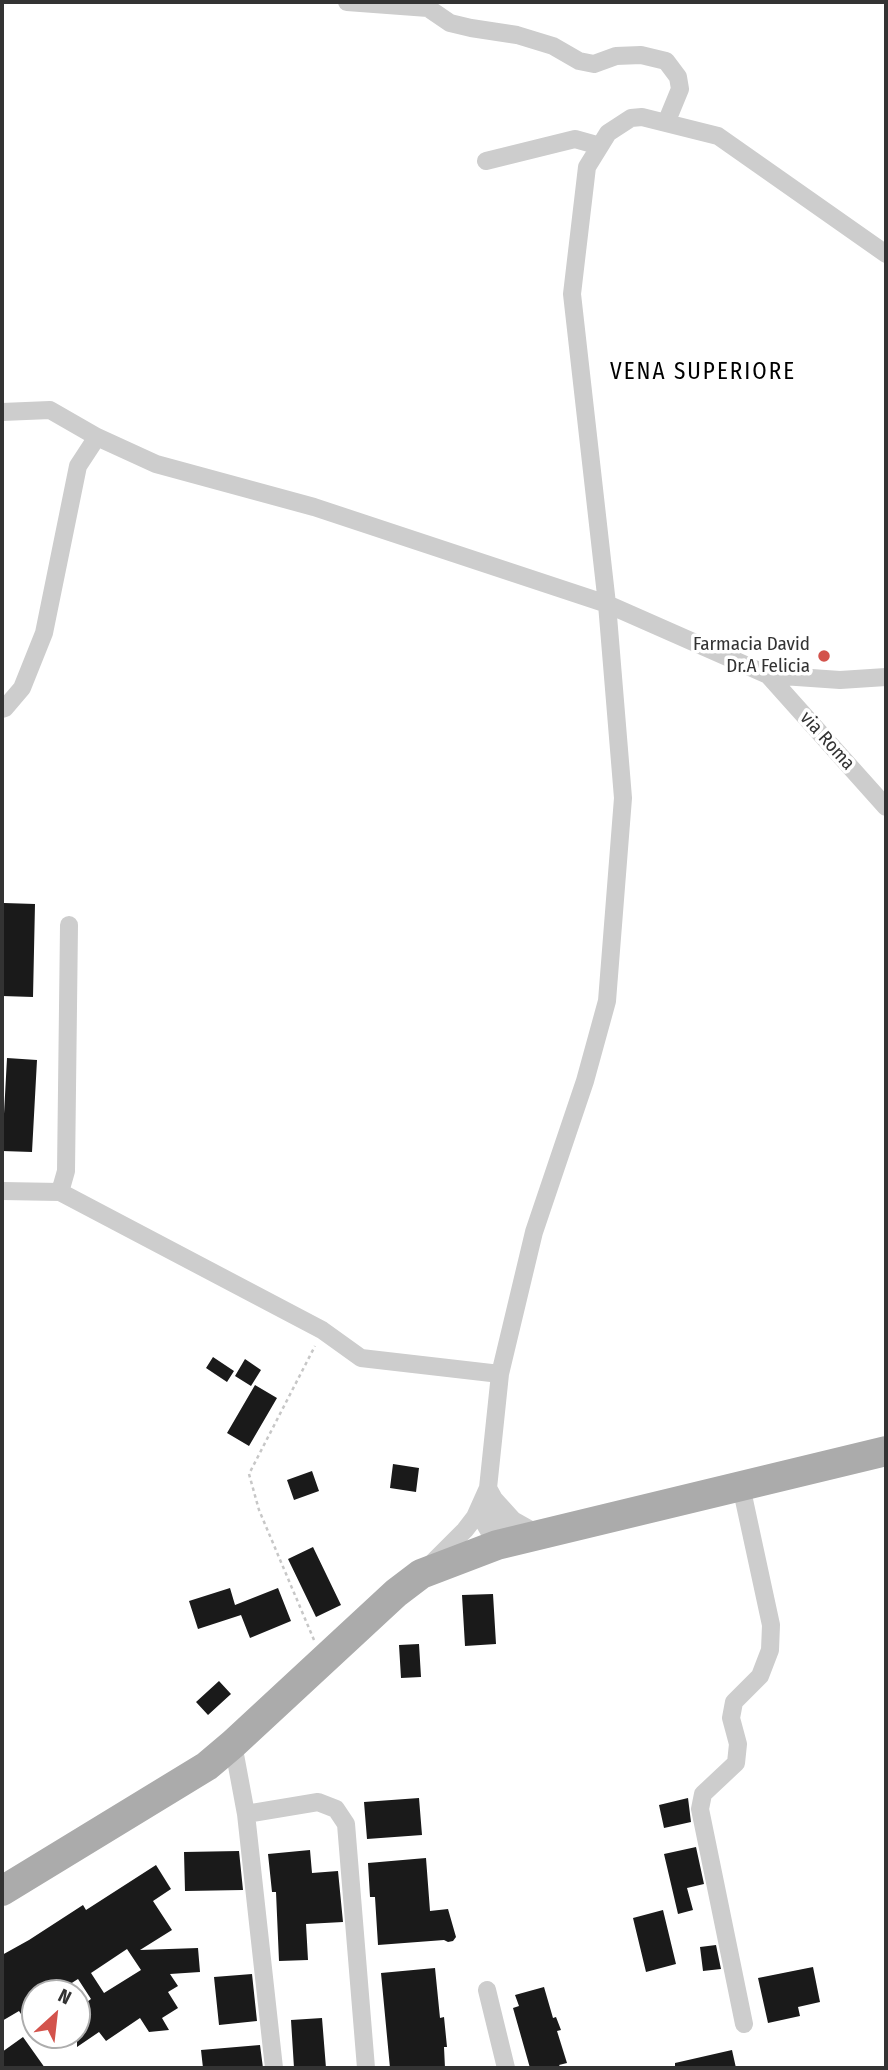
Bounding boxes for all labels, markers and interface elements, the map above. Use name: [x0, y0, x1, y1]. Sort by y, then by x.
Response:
district label: VENA SUPERIORE: [612, 359, 794, 387]
place label: Farmacia David Dr.A Felicia: [693, 634, 810, 678]
marker: Farmacia David Dr.A Felicia: [816, 648, 832, 664]
street label: via Roma: [795, 707, 859, 775]
north arrow: [21, 1979, 91, 2049]
text: N: [55, 1984, 75, 2009]

